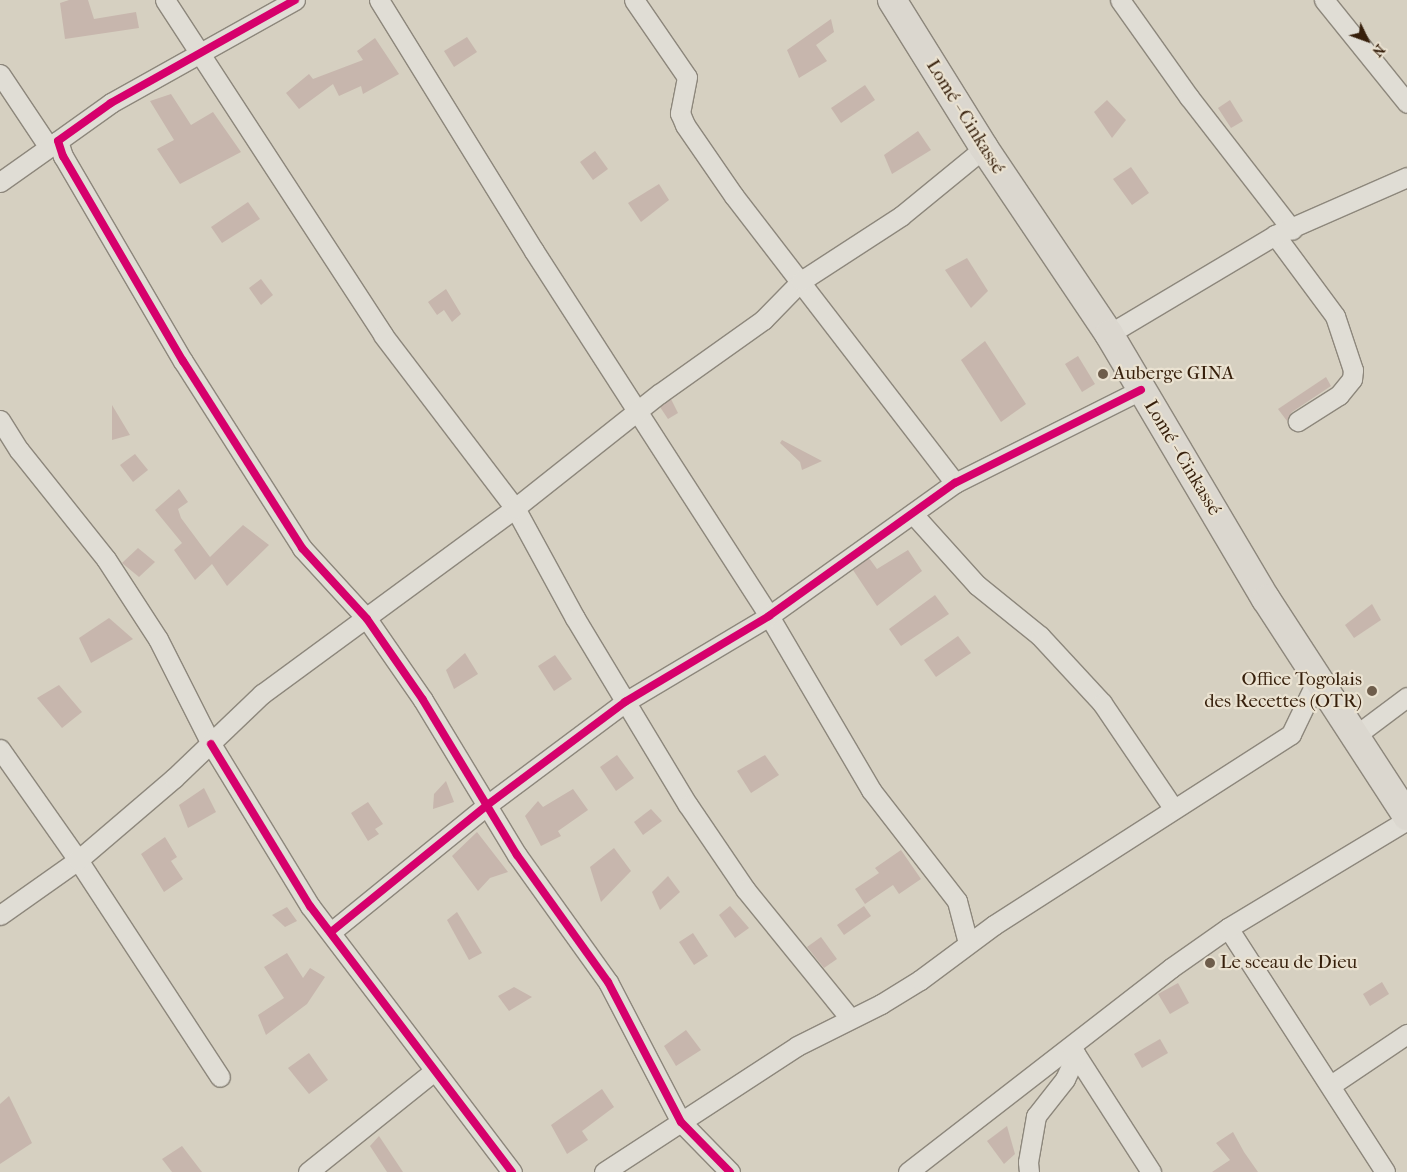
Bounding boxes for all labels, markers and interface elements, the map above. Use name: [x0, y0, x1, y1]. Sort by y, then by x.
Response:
north arrow: [1342, 15, 1392, 65]
text: N: [1369, 41, 1388, 60]
street label: Lomé - Cinkassé: [921, 56, 1009, 178]
place label: Auberge GINA: [1113, 363, 1234, 385]
marker: Auberge GINA: [1097, 368, 1109, 380]
street label: Lomé - Cinkassé: [1139, 396, 1225, 520]
place label: Office Togolais des Recettes (OTR): [1204, 669, 1362, 713]
marker: Office Togolais des Recettes (OTR): [1366, 685, 1378, 697]
place label: Le sceau de Dieu: [1220, 952, 1357, 974]
marker: Le sceau de Dieu: [1204, 957, 1216, 969]

